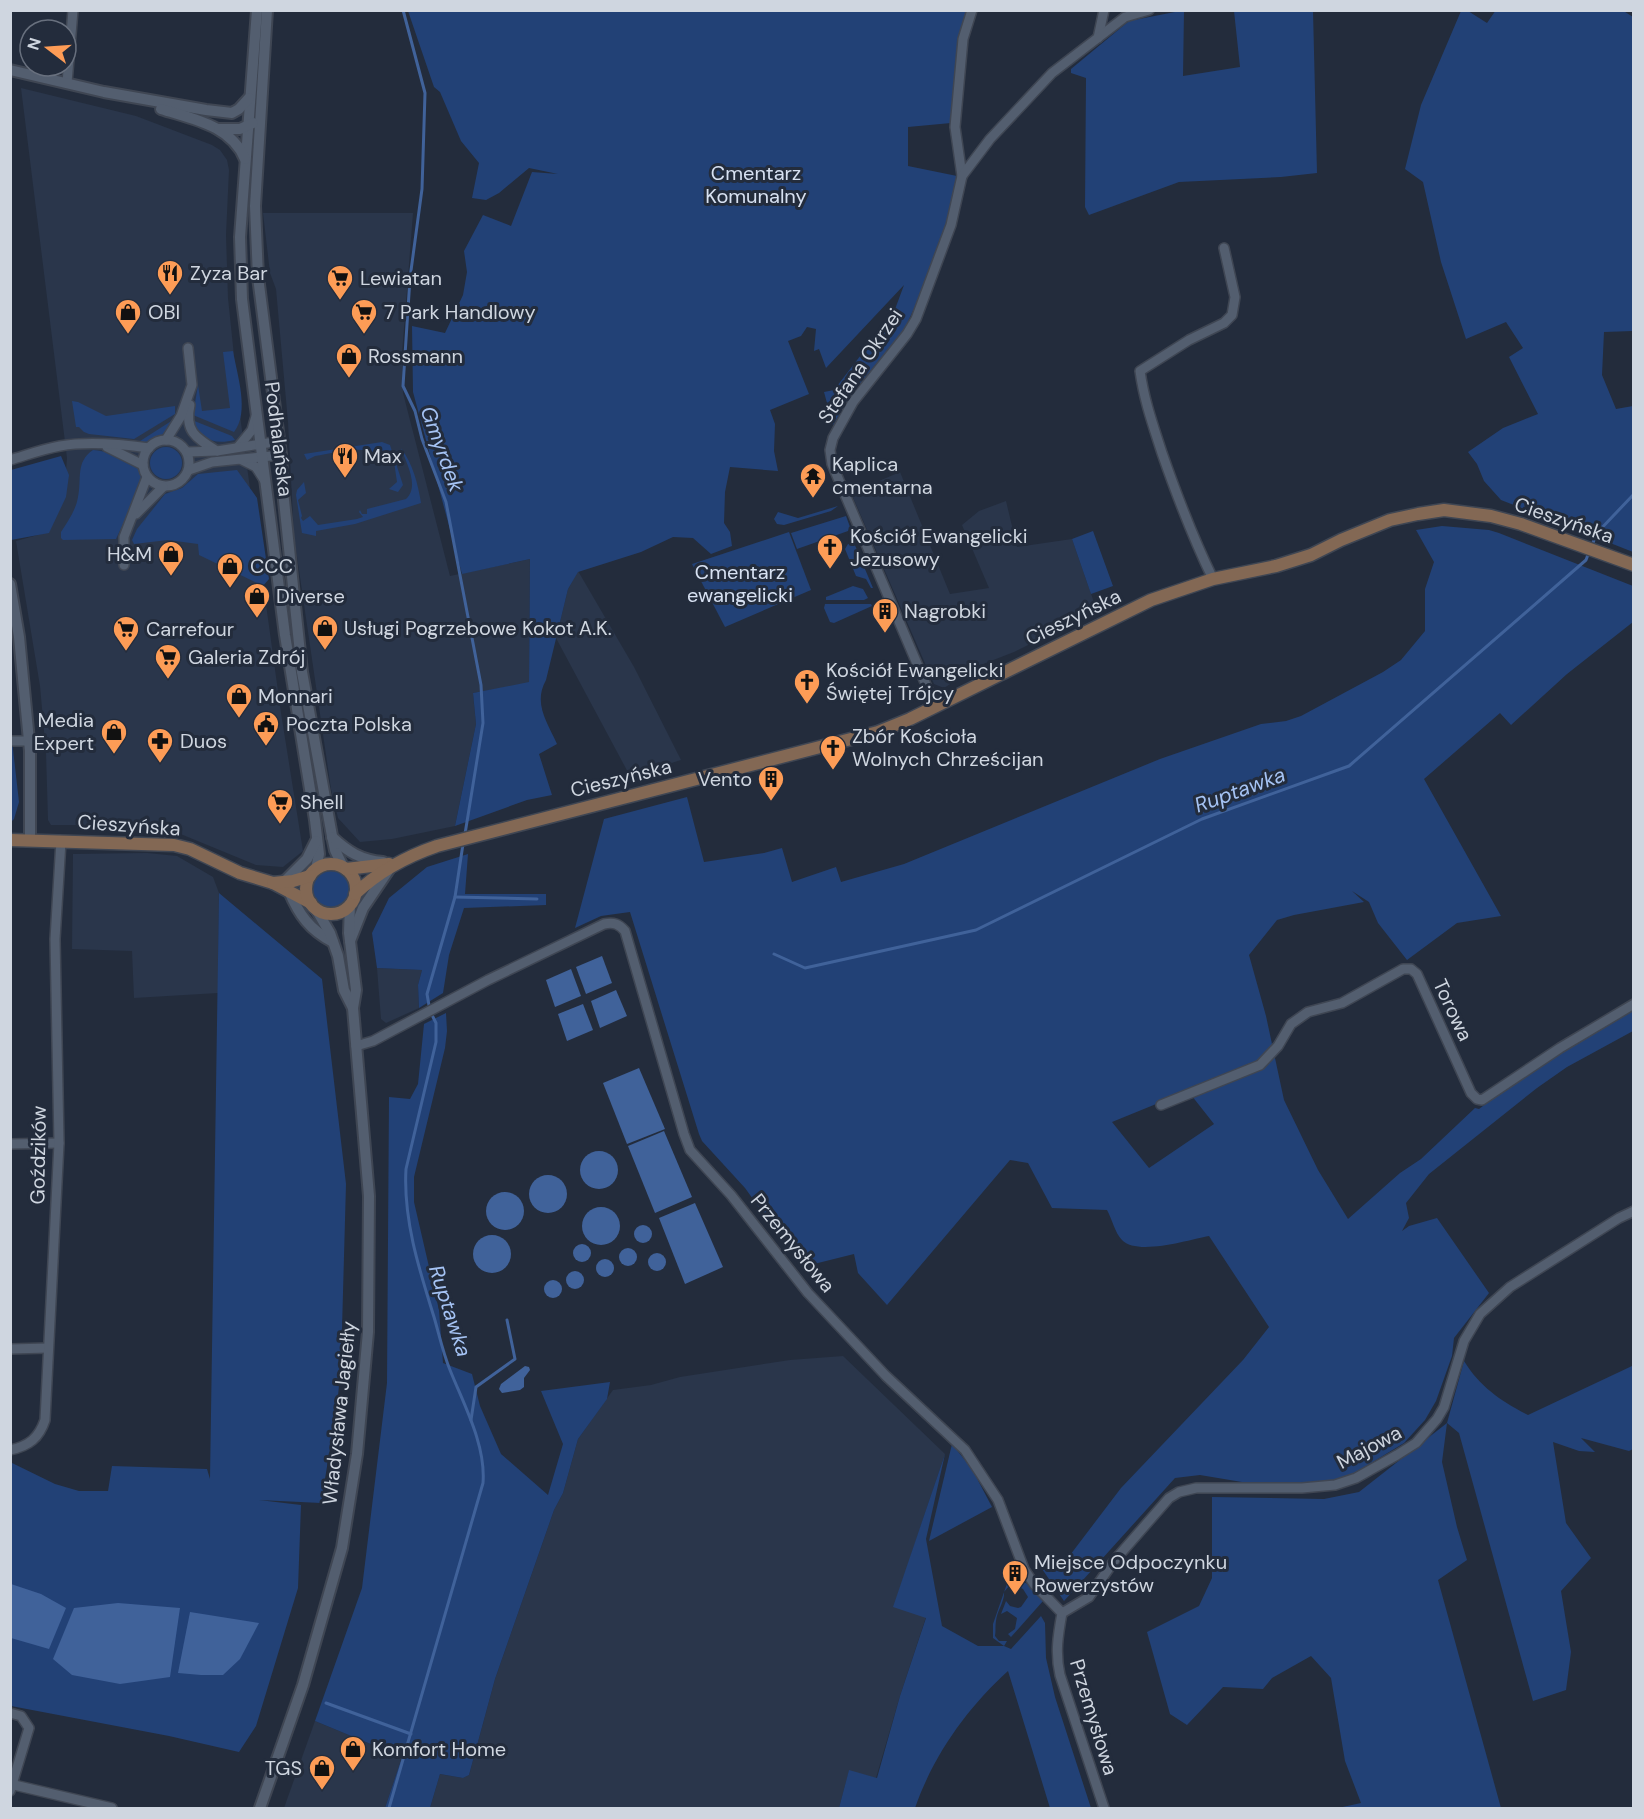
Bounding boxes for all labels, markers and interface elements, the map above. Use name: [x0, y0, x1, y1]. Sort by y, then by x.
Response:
north arrow: [18, 18, 78, 78]
text: N: [22, 35, 46, 52]
park label: Cmentarz Komunalny: [705, 160, 807, 209]
restaurant icon: Zyza Bar: [155, 258, 185, 296]
place label: Zyza Bar: [190, 260, 268, 286]
supermarket icon: Lewiatan: [325, 263, 355, 301]
place label: Lewiatan: [360, 265, 442, 291]
shop icon: OBI: [113, 297, 143, 335]
supermarket icon: 7 Park Handlowy: [349, 297, 379, 335]
place label: OBI: [148, 299, 180, 325]
place label: 7 Park Handlowy: [384, 299, 536, 325]
street label: Stefana Okrzei: [812, 303, 908, 429]
shop icon: Rossmann: [334, 341, 364, 379]
place label: Rossmann: [368, 343, 463, 369]
street label: Podhalańska: [259, 380, 299, 498]
water label: Gmyrdek: [414, 402, 470, 496]
restaurant icon: Max: [330, 441, 360, 479]
place label: Max: [364, 443, 402, 469]
place label: Kaplica cmentarna: [832, 451, 933, 500]
temple icon: Kaplica cmentarna: [798, 461, 828, 499]
street label: Cieszyńska: [1511, 491, 1617, 549]
place label: Kościół Ewangelicki Jezusowy: [850, 523, 1028, 572]
church icon: Kościół Ewangelicki Jezusowy: [815, 532, 845, 570]
shop icon: H&M: [156, 539, 186, 577]
place label: H&M: [107, 541, 152, 567]
shop icon: CCC: [215, 551, 245, 589]
place label: CCC: [250, 553, 293, 579]
park label: Cmentarz ewangelicki: [687, 559, 793, 608]
shop icon: Diverse: [242, 581, 272, 619]
place label: Diverse: [276, 583, 345, 609]
street label: Cieszyńska: [1021, 583, 1125, 651]
building icon: Nagrobki: [870, 596, 900, 634]
place label: Nagrobki: [904, 598, 986, 624]
shop icon: Usługi Pogrzebowe Kokot A.K.: [310, 613, 340, 651]
supermarket icon: Carrefour: [111, 614, 141, 652]
place label: Usługi Pogrzebowe Kokot A.K.: [344, 615, 612, 641]
place label: Carrefour: [146, 616, 234, 642]
supermarket icon: Galeria Zdrój: [153, 642, 183, 680]
place label: Galeria Zdrój: [188, 644, 305, 670]
place label: Kościół Ewangelicki Świętej Trójcy: [826, 657, 1004, 706]
church icon: Kościół Ewangelicki Świętej Trójcy: [792, 667, 822, 705]
shop icon: Monnari: [224, 681, 254, 719]
place label: Monnari: [258, 683, 333, 709]
place label: Media Expert: [34, 707, 94, 756]
public building icon: Poczta Polska: [251, 709, 281, 747]
place label: Poczta Polska: [286, 711, 412, 737]
shop icon: Media Expert: [99, 717, 129, 755]
place label: Zbór Kościoła Wolnych Chrześcijan: [852, 723, 1044, 772]
pharmacy icon: Duos: [145, 726, 175, 764]
place label: Duos: [180, 728, 227, 754]
church icon: Zbór Kościoła Wolnych Chrześcijan: [818, 733, 848, 771]
street label: Cieszyńska: [568, 753, 674, 803]
water label: Ruptawka: [1191, 761, 1289, 819]
building icon: Vento: [756, 764, 786, 802]
place label: Vento: [698, 766, 752, 792]
supermarket icon: Shell: [265, 787, 295, 825]
place label: Shell: [300, 789, 343, 815]
street label: Cieszyńska: [77, 808, 181, 842]
street label: Torowa: [1427, 975, 1479, 1045]
street label: Goździków: [24, 1105, 52, 1205]
street label: Przemysłowa: [745, 1188, 841, 1298]
water label: Ruptawka: [422, 1262, 478, 1360]
street label: Władysława Jagiełły: [316, 1320, 362, 1506]
street label: Majowa: [1332, 1419, 1406, 1475]
place label: Miejsce Odpoczynku Rowerzystów: [1034, 1549, 1227, 1598]
building icon: Miejsce Odpoczynku Rowerzystów: [1000, 1558, 1030, 1596]
street label: Przemysłowa: [1064, 1656, 1124, 1778]
shop icon: Komfort Home: [338, 1734, 368, 1772]
place label: Komfort Home: [372, 1736, 506, 1762]
shop icon: TGS: [307, 1753, 337, 1791]
place label: TGS: [265, 1755, 302, 1781]

